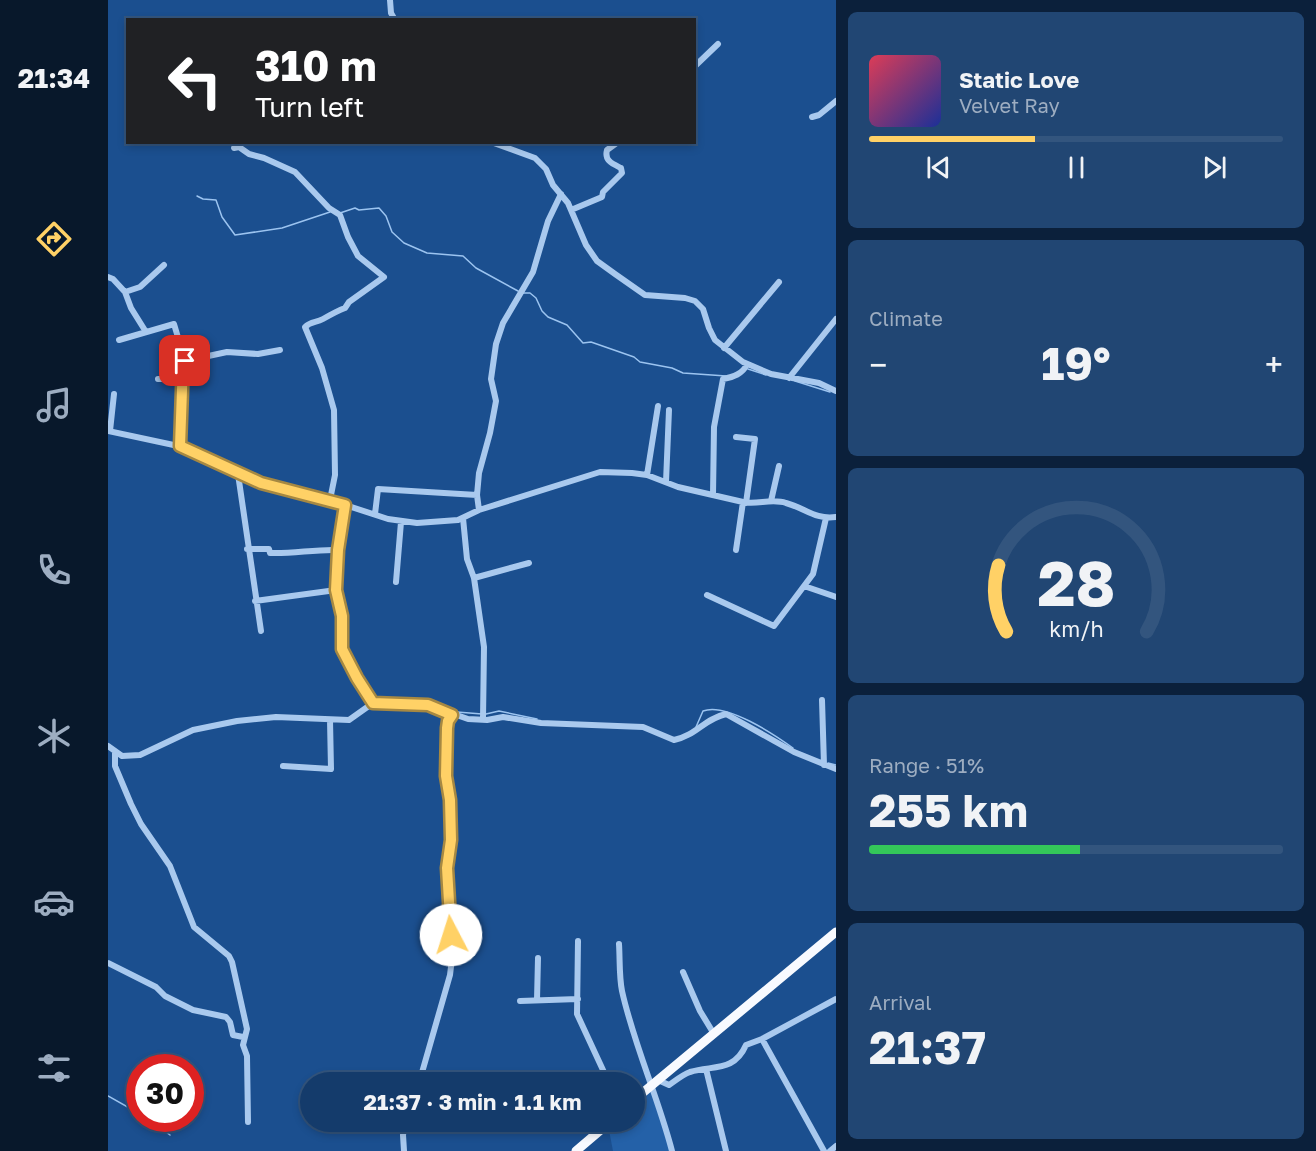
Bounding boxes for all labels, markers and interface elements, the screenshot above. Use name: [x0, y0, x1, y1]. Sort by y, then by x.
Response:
text: 310 m: [255, 40, 377, 90]
icon: left: [156, 42, 234, 120]
text: 21:34: [18, 62, 90, 94]
text: Static Love: [959, 66, 1079, 93]
text: Turn left: [255, 91, 364, 123]
text: Velvet Ray: [959, 93, 1060, 117]
icon: previous: [922, 151, 955, 184]
icon: pause: [1060, 151, 1093, 184]
icon: next: [1198, 151, 1231, 184]
icon: directions: [33, 218, 75, 260]
text: Climate: [869, 306, 943, 330]
pin: [159, 335, 210, 386]
text: 19°: [1041, 336, 1111, 390]
icon: arrive: [168, 344, 201, 377]
text: −: [869, 345, 887, 384]
text: +: [1265, 345, 1283, 384]
icon: music: [33, 384, 75, 426]
text: 28: [1037, 546, 1115, 621]
icon: phone: [33, 549, 75, 591]
text: km/h: [1049, 617, 1103, 643]
icon: climate: [33, 715, 75, 757]
text: Range · 51%: [869, 753, 984, 777]
text: 255 km: [869, 783, 1028, 837]
icon: car: [33, 881, 75, 923]
position arrow: [419, 903, 483, 967]
text: Arrival: [869, 990, 932, 1014]
text: 21:37: [869, 1020, 986, 1074]
icon: filters: [33, 1047, 75, 1089]
speed limit sign: 30: [126, 1054, 204, 1132]
text: 21:37 · 3 min · 1.1 km: [364, 1088, 582, 1115]

